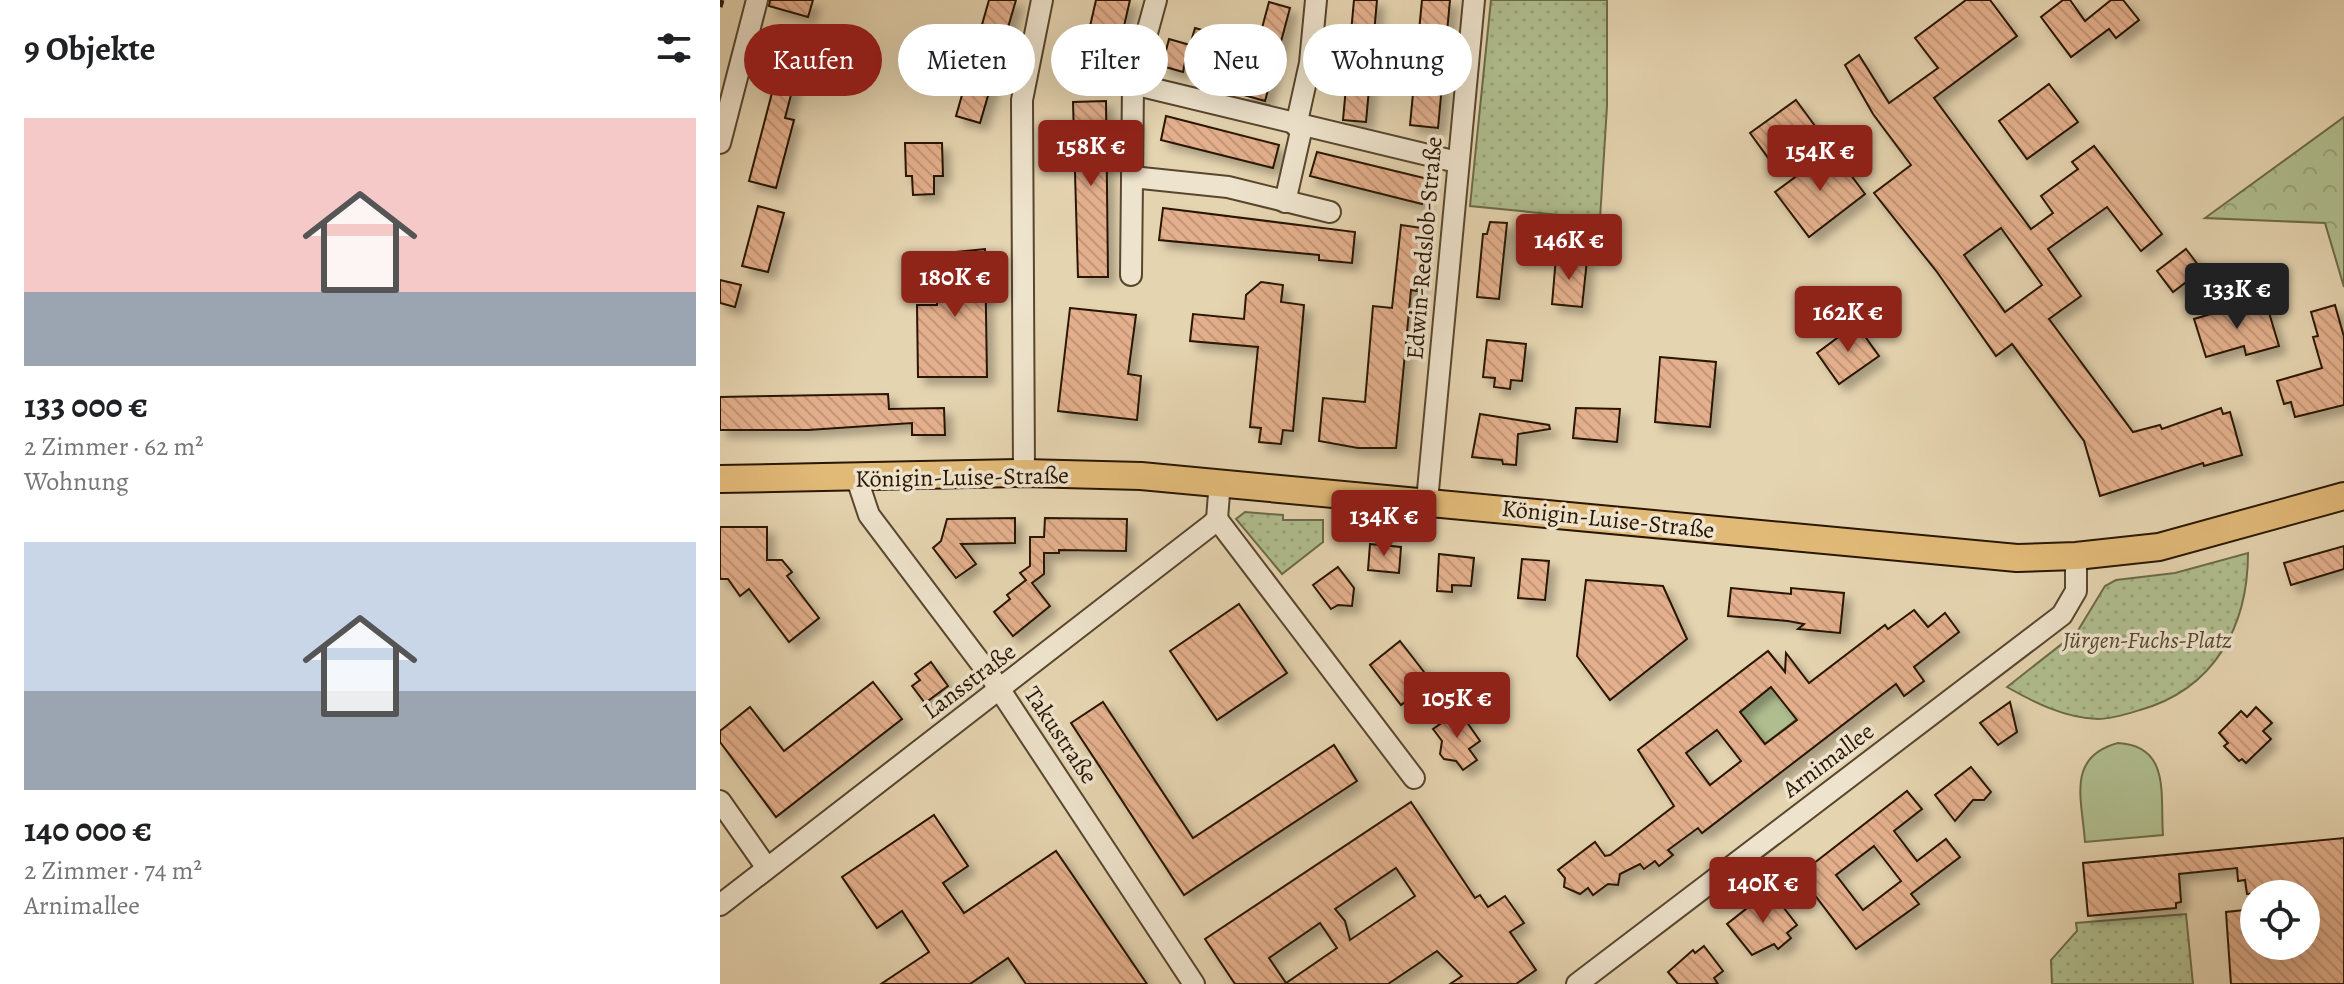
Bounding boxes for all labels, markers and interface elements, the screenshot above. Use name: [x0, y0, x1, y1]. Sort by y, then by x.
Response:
chip: Kaufen: [744, 24, 882, 96]
chip: Mieten: [898, 24, 1035, 96]
chip: Filter: [1051, 24, 1168, 96]
chip: Neu: [1184, 24, 1287, 96]
chip: Wohnung: [1303, 24, 1472, 96]
text: 9 Objekte: [24, 25, 155, 72]
icon: filters: [652, 26, 696, 70]
pin: 158K €: [1026, 120, 1156, 188]
pin: 154K €: [1755, 125, 1885, 193]
text: 158K €: [1056, 128, 1126, 163]
text: 154K €: [1785, 133, 1855, 168]
street label: Edwin-Redslob-Straße: [1398, 135, 1450, 361]
icon: home: [288, 170, 432, 314]
pin: 146K €: [1504, 214, 1634, 282]
text: 146K €: [1534, 222, 1604, 257]
pin: 180K €: [890, 251, 1020, 319]
text: 180K €: [919, 259, 991, 294]
pin: 133K €: [2172, 263, 2302, 331]
text: 133K €: [2203, 271, 2271, 306]
pin: 162K €: [1783, 286, 1913, 354]
text: 162K €: [1813, 294, 1883, 329]
text: 133 000 €: [24, 382, 148, 429]
text: 2 Zimmer · 62 m²: [24, 429, 204, 464]
street label: Königin-Luise-Straße: [855, 459, 1069, 495]
text: Wohnung: [24, 464, 129, 499]
pin: 134K €: [1319, 490, 1449, 558]
street label: Königin-Luise-Straße: [1500, 492, 1716, 546]
text: 134K €: [1349, 498, 1419, 533]
icon: home: [288, 594, 432, 738]
park label: Jürgen-Fuchs-Platz: [2061, 624, 2232, 656]
street label: Lansstraße: [916, 635, 1022, 727]
pin: 105K €: [1392, 672, 1522, 740]
street label: Takustraße: [1017, 680, 1105, 790]
text: 105K €: [1422, 680, 1492, 715]
street label: Arnimallee: [1775, 715, 1880, 806]
text: 140 000 €: [24, 806, 152, 853]
text: 2 Zimmer · 74 m²: [24, 853, 202, 888]
pin: 140K €: [1698, 857, 1828, 925]
text: 140K €: [1727, 865, 1799, 900]
map controls: [2240, 880, 2320, 960]
button: locate: [2240, 880, 2320, 960]
text: Arnimallee: [24, 888, 140, 923]

